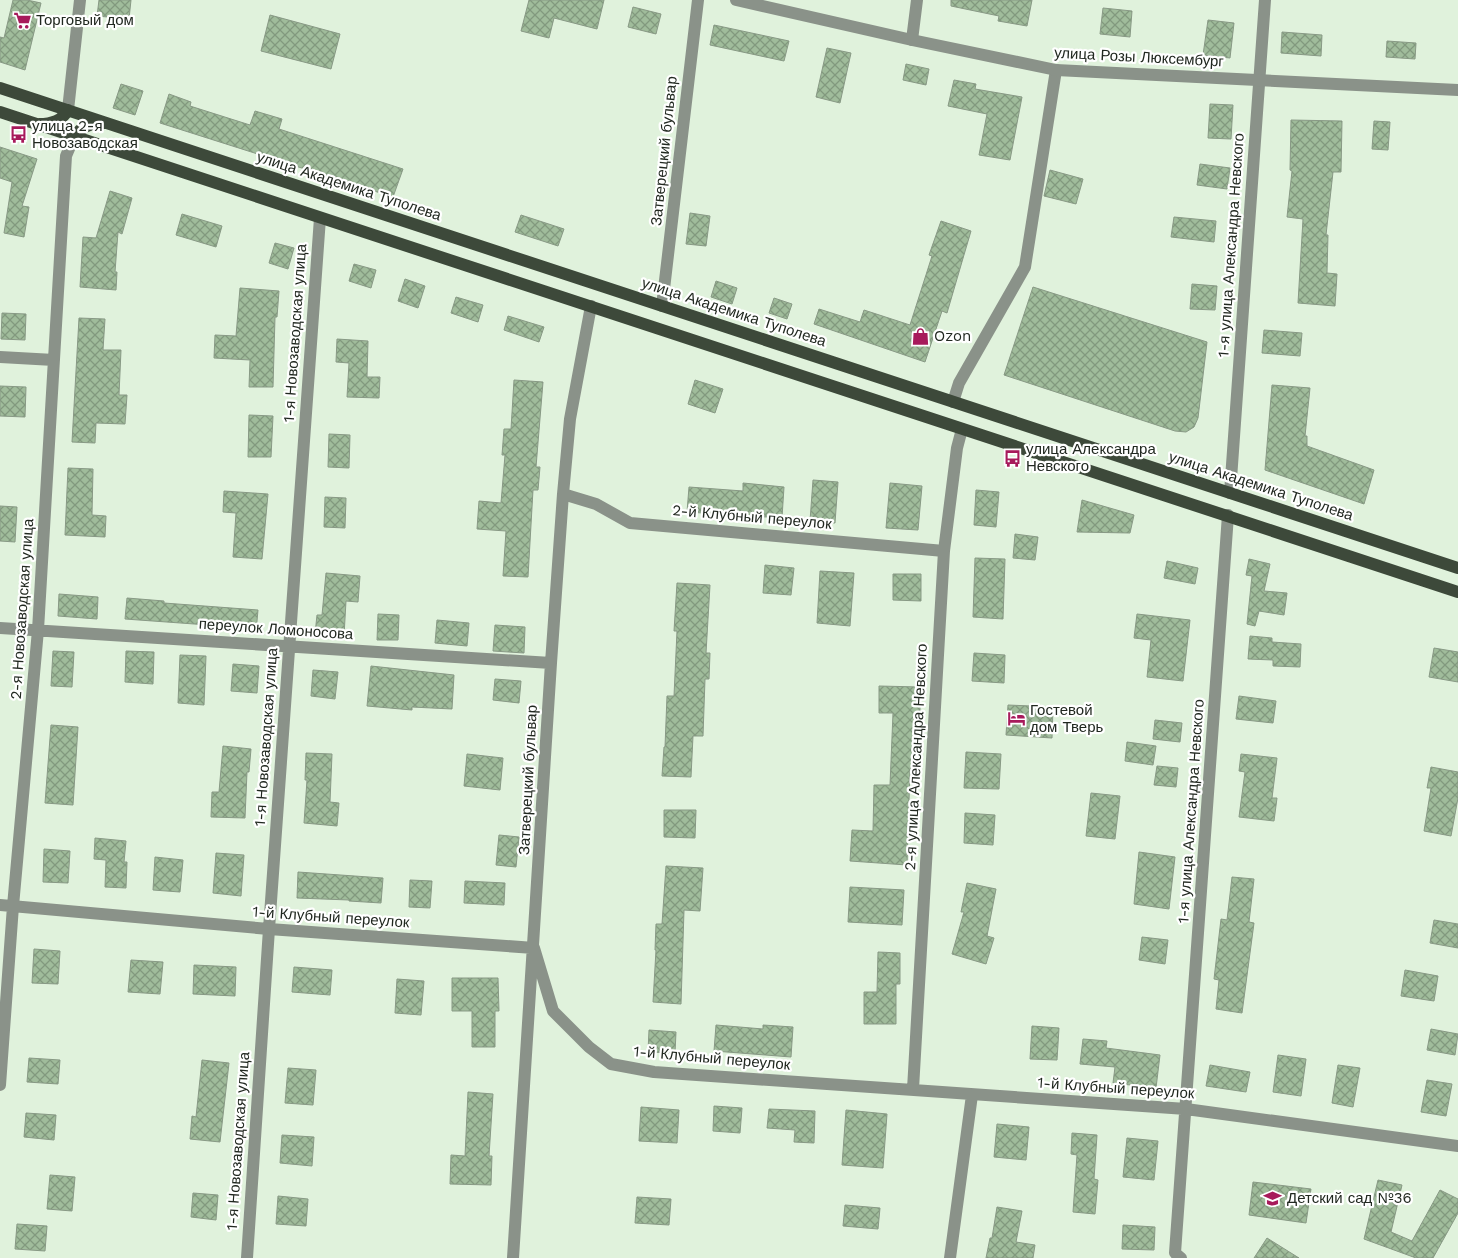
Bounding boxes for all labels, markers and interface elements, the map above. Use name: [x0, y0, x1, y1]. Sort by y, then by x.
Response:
supermarket icon: Торговый дом: [12, 10, 32, 30]
place label: Торговый дом: [36, 11, 134, 29]
street label: улица Розы Люксембург: [1054, 44, 1225, 70]
street label: Затверецкий бульвар: [647, 75, 681, 227]
place label: улица 2-я Новозаводская: [32, 117, 138, 152]
bus stop icon: улица 2-я Новозаводская: [8, 125, 28, 145]
street label: 1-я улица Александра Невского: [1214, 132, 1248, 358]
street label: улица Академика Туполева: [254, 148, 444, 225]
street label: 1-я Новозаводская улица: [280, 243, 310, 423]
street label: улица Академика Туполева: [639, 274, 829, 351]
shop icon: Ozon: [910, 326, 930, 346]
place label: Ozon: [934, 327, 971, 345]
place label: улица Александра Невского: [1026, 440, 1156, 475]
bus stop icon: улица Александра Невского: [1002, 448, 1022, 468]
street label: улица Академика Туполева: [1166, 448, 1356, 525]
street label: 2-й Клубный переулок: [672, 501, 833, 533]
street label: 2-я Новозаводская улица: [7, 517, 37, 700]
street label: переулок Ломоносова: [198, 615, 354, 643]
street label: 2-я улица Александра Невского: [901, 643, 931, 871]
street label: 1-я Новозаводская улица: [251, 647, 281, 827]
street label: 1-я улица Александра Невского: [1174, 698, 1208, 924]
place label: Гостевой дом Тверь: [1030, 701, 1104, 736]
street label: Затверецкий бульвар: [515, 704, 541, 856]
hotel icon: Гостевой дом Тверь: [1006, 709, 1026, 729]
street label: 1-й Клубный переулок: [252, 903, 411, 931]
street label: 1-й Клубный переулок: [633, 1042, 792, 1074]
street label: 1-я Новозаводская улица: [223, 1051, 253, 1231]
street label: 1-й Клубный переулок: [1037, 1074, 1196, 1102]
school or university icon: Детский сад №36: [1263, 1188, 1283, 1208]
place label: Детский сад №36: [1287, 1189, 1412, 1207]

